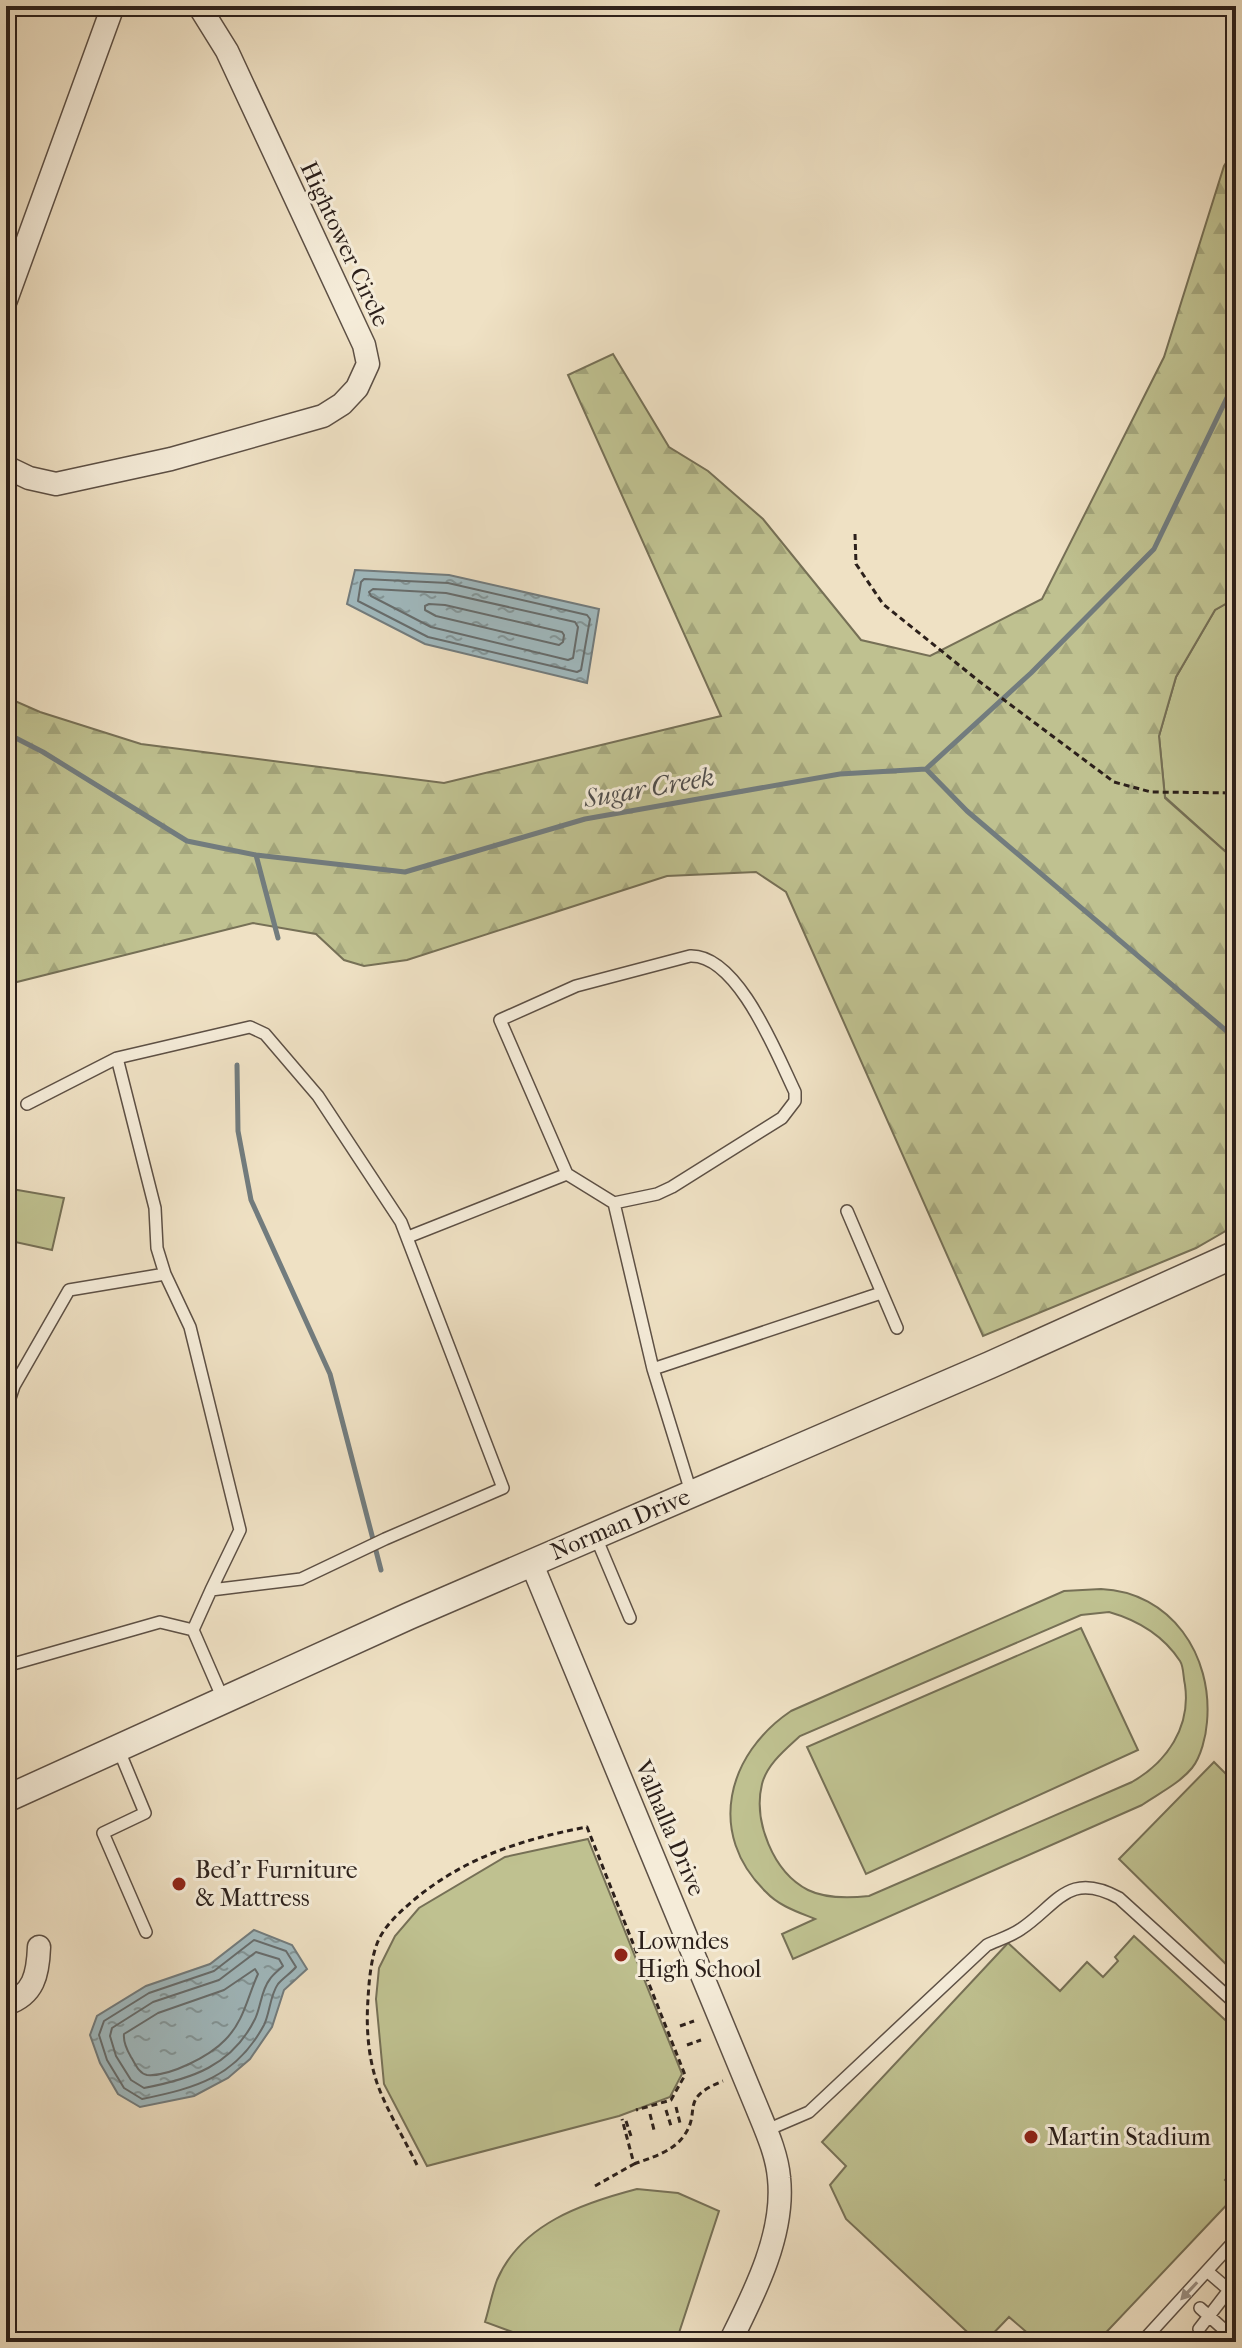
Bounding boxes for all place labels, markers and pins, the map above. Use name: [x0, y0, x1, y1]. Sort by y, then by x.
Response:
place label: Bed'r Furniture & Mattress: [195, 1856, 358, 1912]
marker: Bed'r Furniture & Mattress: [170, 1875, 188, 1893]
place label: Lowndes High School: [637, 1927, 762, 1983]
marker: Lowndes High School: [612, 1946, 630, 1964]
place label: Martin Stadium: [1047, 2123, 1211, 2151]
marker: Martin Stadium: [1022, 2128, 1040, 2146]

